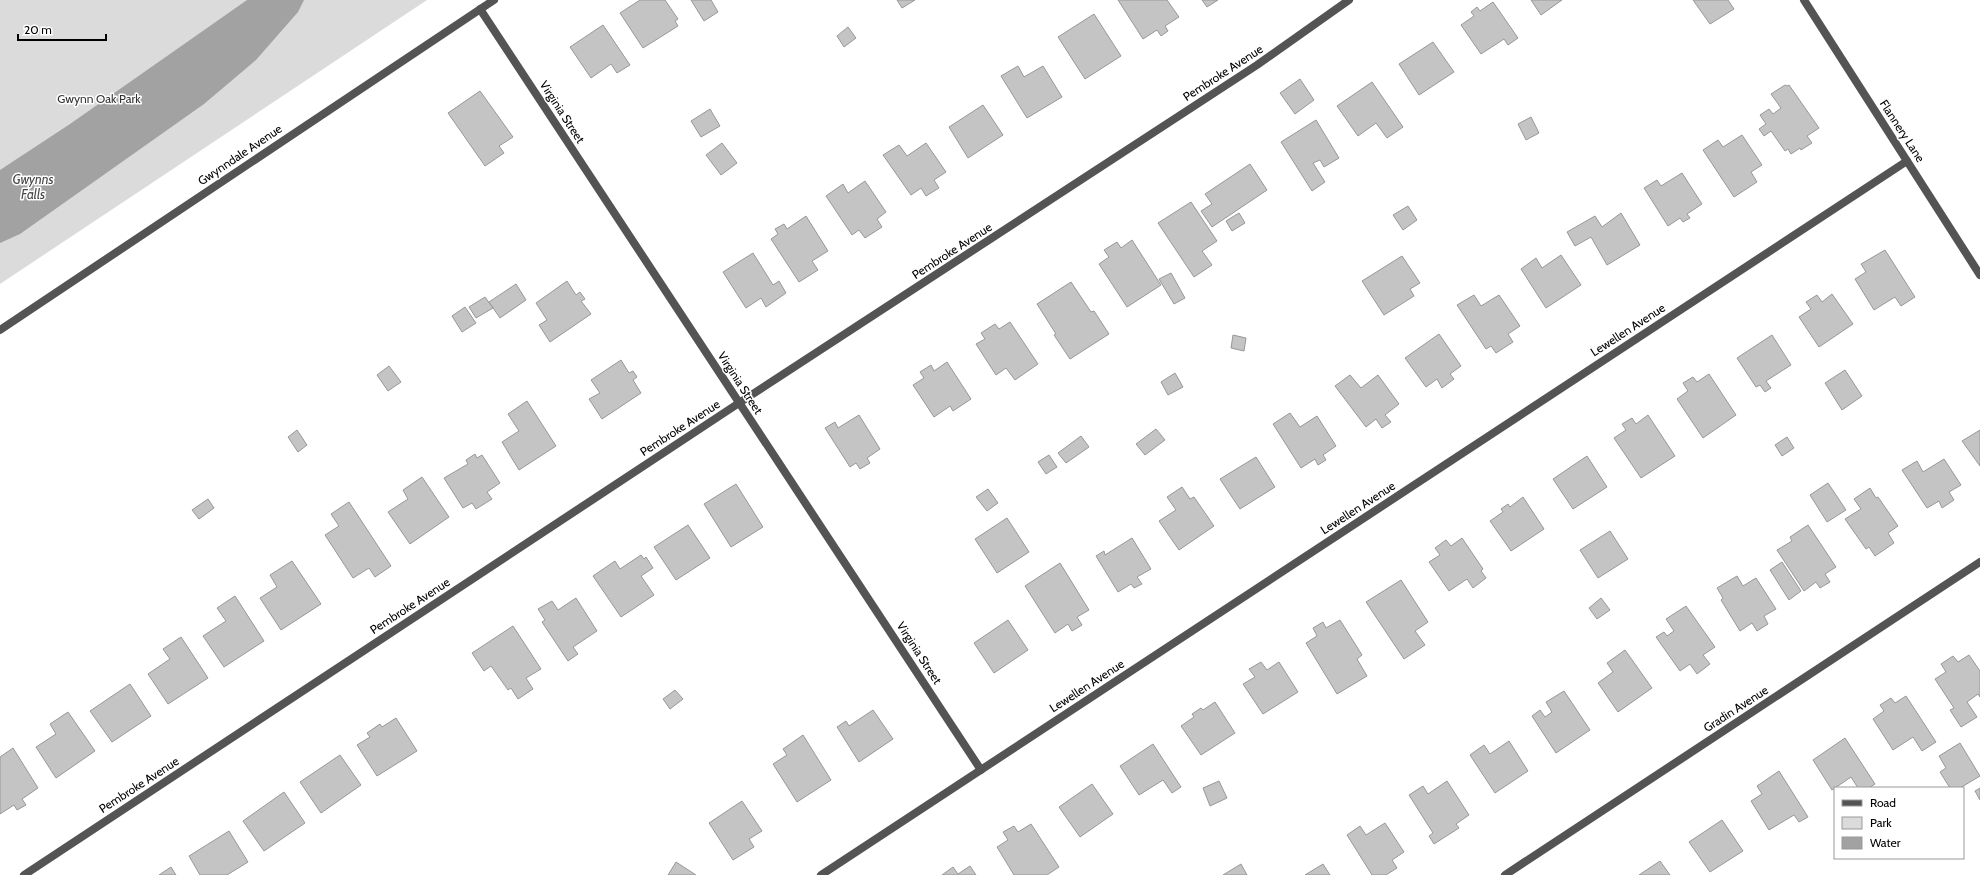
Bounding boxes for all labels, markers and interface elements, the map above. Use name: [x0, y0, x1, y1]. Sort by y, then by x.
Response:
scale bar: [18, 16, 106, 42]
text: 20 m: [24, 22, 52, 37]
street label: Pembroke Avenue: [1180, 41, 1266, 104]
street label: Virginia Street: [537, 78, 588, 146]
park label: Gwynn Oak Park: [57, 91, 141, 106]
street label: Flannery Lane: [1877, 97, 1928, 165]
street label: Gwynndale Avenue: [195, 121, 285, 188]
water label: Gwynns Falls: [13, 171, 53, 202]
street label: Pembroke Avenue: [909, 219, 995, 282]
street label: Lewellen Avenue: [1588, 300, 1668, 359]
street label: Virginia Street: [715, 349, 766, 417]
street label: Pembroke Avenue: [637, 396, 723, 459]
street label: Lewellen Avenue: [1318, 478, 1398, 537]
street label: Pembroke Avenue: [367, 574, 453, 637]
street label: Virginia Street: [894, 619, 945, 687]
street label: Lewellen Avenue: [1047, 656, 1127, 715]
street label: Gradin Avenue: [1701, 682, 1771, 735]
street label: Pembroke Avenue: [96, 753, 182, 816]
legend: [1834, 787, 1964, 859]
text: Road: [1870, 795, 1896, 810]
text: Park: [1870, 815, 1892, 830]
text: Water: [1870, 835, 1901, 850]

